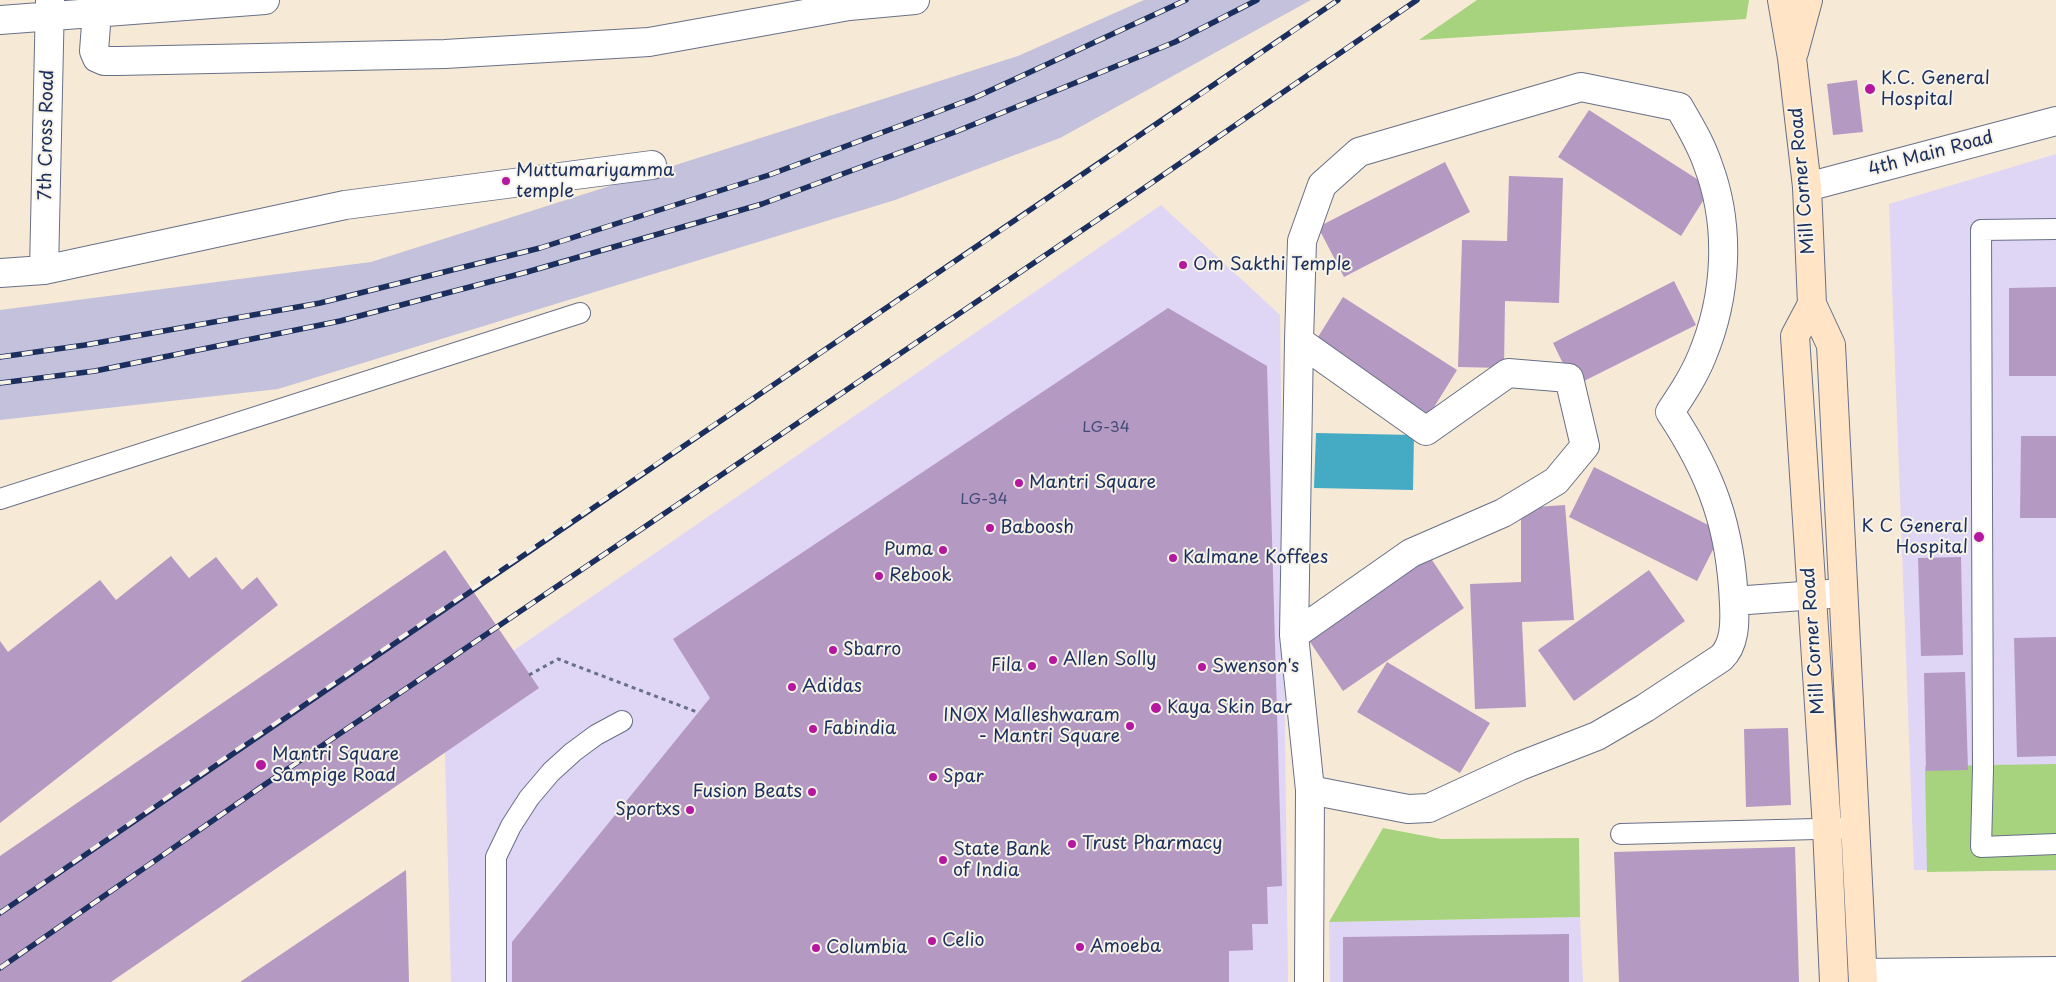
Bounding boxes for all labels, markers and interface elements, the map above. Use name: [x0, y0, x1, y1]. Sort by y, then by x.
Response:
place label: K.C. General Hospital: [1881, 68, 1990, 110]
street label: 7th Cross Road: [35, 69, 59, 201]
marker: K.C. General Hospital: [1863, 82, 1877, 96]
street label: Mill Corner Road: [1786, 107, 1820, 255]
street label: 4th Main Road: [1866, 127, 1996, 181]
place label: Muttumariyamma temple: [516, 160, 674, 202]
marker: Muttumariyamma temple: [500, 175, 512, 187]
place label: Om Sakthi Temple: [1193, 254, 1351, 276]
marker: Om Sakthi Temple: [1177, 259, 1189, 271]
house number: LG-34: [1082, 419, 1130, 437]
place label: Mantri Square: [1029, 472, 1156, 494]
marker: Mantri Square: [1013, 477, 1025, 489]
house number: LG-34: [960, 491, 1008, 509]
place label: K C General Hospital: [1861, 516, 1968, 558]
place label: Baboosh: [1000, 517, 1074, 539]
marker: Baboosh: [984, 522, 996, 534]
marker: K C General Hospital: [1972, 530, 1986, 544]
place label: Puma: [884, 539, 933, 561]
marker: Puma: [937, 544, 949, 556]
place label: Kalmane Koffees: [1183, 547, 1328, 569]
marker: Kalmane Koffees: [1167, 552, 1179, 564]
place label: Rebook: [889, 565, 951, 587]
street label: Mill Corner Road: [1798, 567, 1830, 715]
marker: Rebook: [873, 570, 885, 582]
place label: Sbarro: [843, 639, 901, 661]
marker: Sbarro: [827, 644, 839, 656]
place label: Allen Solly: [1063, 649, 1157, 671]
marker: Allen Solly: [1047, 654, 1059, 666]
place label: Fila: [991, 655, 1022, 677]
place label: Swenson's: [1212, 656, 1299, 678]
marker: Fila: [1026, 660, 1038, 672]
marker: Swenson's: [1196, 661, 1208, 673]
place label: Adidas: [802, 676, 862, 698]
marker: Adidas: [786, 681, 798, 693]
place label: Kaya Skin Bar: [1167, 697, 1292, 719]
marker: Kaya Skin Bar: [1149, 701, 1163, 715]
place label: INOX Malleshwaram - Mantri Square: [943, 705, 1120, 748]
place label: Fabindia: [823, 718, 896, 740]
marker: INOX Malleshwaram - Mantri Square: [1124, 720, 1136, 732]
marker: Fabindia: [807, 723, 819, 735]
place label: Mantri Square Sampige Road: [272, 744, 399, 786]
marker: Mantri Square Sampige Road: [254, 758, 268, 772]
place label: Spar: [943, 766, 984, 788]
marker: Spar: [927, 771, 939, 783]
place label: Fusion Beats: [692, 781, 802, 803]
marker: Fusion Beats: [806, 786, 818, 798]
place label: Sportxs: [615, 799, 680, 821]
marker: Sportxs: [684, 804, 696, 816]
place label: Trust Pharmacy: [1082, 833, 1222, 855]
marker: Trust Pharmacy: [1066, 838, 1078, 850]
place label: State Bank of India: [953, 839, 1051, 882]
marker: State Bank of India: [937, 854, 949, 866]
place label: Celio: [942, 930, 984, 952]
marker: Celio: [926, 935, 938, 947]
place label: Amoeba: [1090, 936, 1161, 958]
place label: Columbia: [826, 937, 907, 959]
marker: Amoeba: [1074, 941, 1086, 953]
marker: Columbia: [810, 942, 822, 954]

